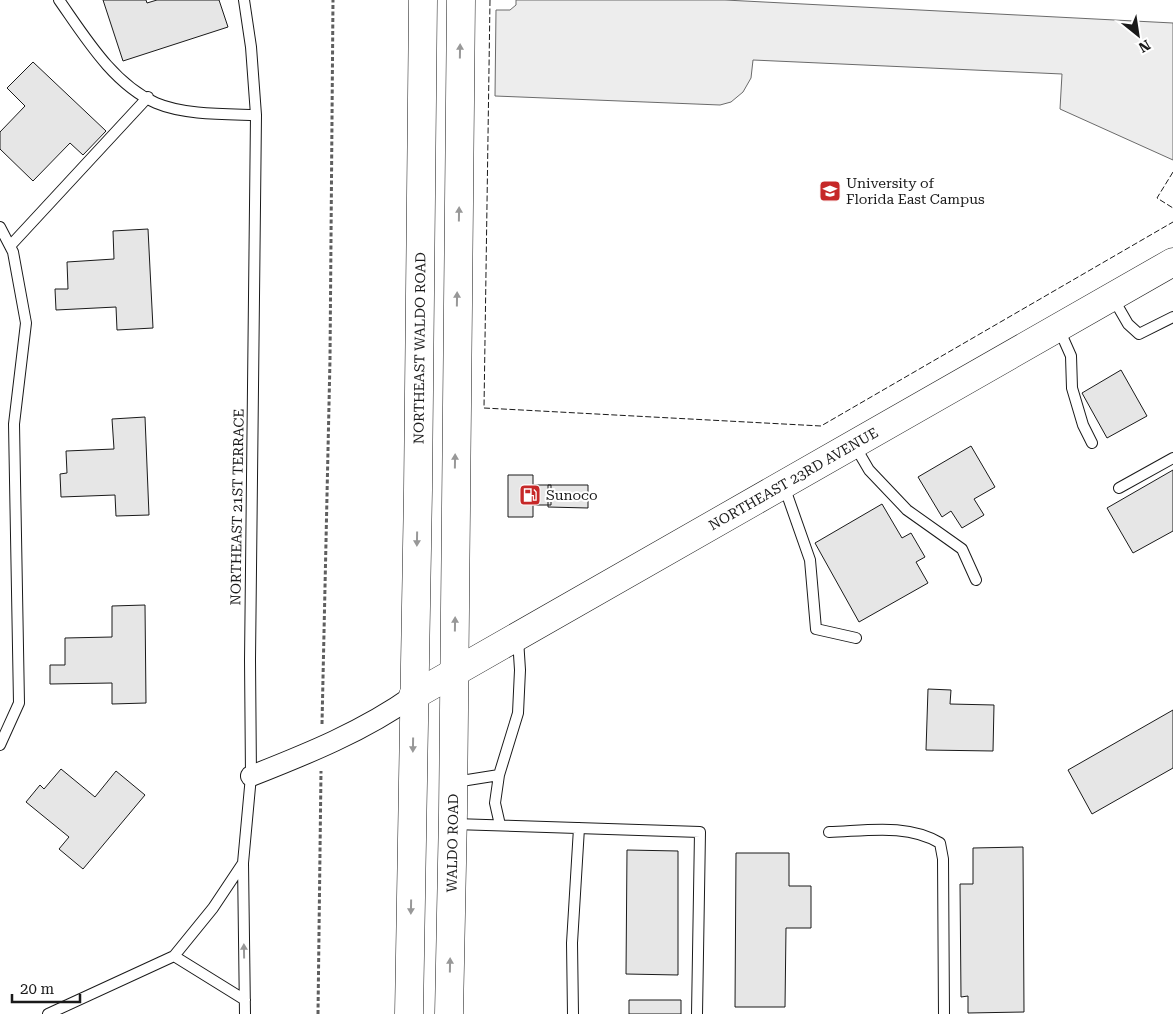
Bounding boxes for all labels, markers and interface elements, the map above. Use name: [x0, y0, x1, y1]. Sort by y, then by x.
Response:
north arrow: [1113, 10, 1163, 60]
text: N: [1136, 37, 1153, 56]
one-way arrow: [457, 43, 465, 59]
place label: University of Florida East Campus: [846, 175, 985, 207]
school or university icon: University of Florida East Campus: [818, 179, 842, 203]
one-way arrow: [455, 206, 463, 222]
street label: NORTHEAST WALDO ROAD: [410, 252, 428, 444]
one-way arrow: [454, 291, 462, 307]
street label: NORTHEAST 21ST TERRACE: [227, 408, 247, 606]
street label: NORTHEAST 23RD AVENUE: [706, 424, 881, 533]
one-way arrow: [451, 453, 459, 469]
fuel station icon: Sunoco: [518, 483, 542, 507]
place label: Sunoco: [546, 487, 598, 503]
one-way arrow: [413, 531, 421, 547]
one-way arrow: [452, 616, 460, 632]
one-way arrow: [409, 737, 417, 753]
street label: WALDO ROAD: [443, 793, 461, 893]
one-way arrow: [406, 899, 414, 915]
one-way arrow: [240, 943, 248, 959]
one-way arrow: [446, 957, 454, 973]
scale bar: [12, 972, 80, 1004]
text: 20 m: [20, 980, 55, 998]

